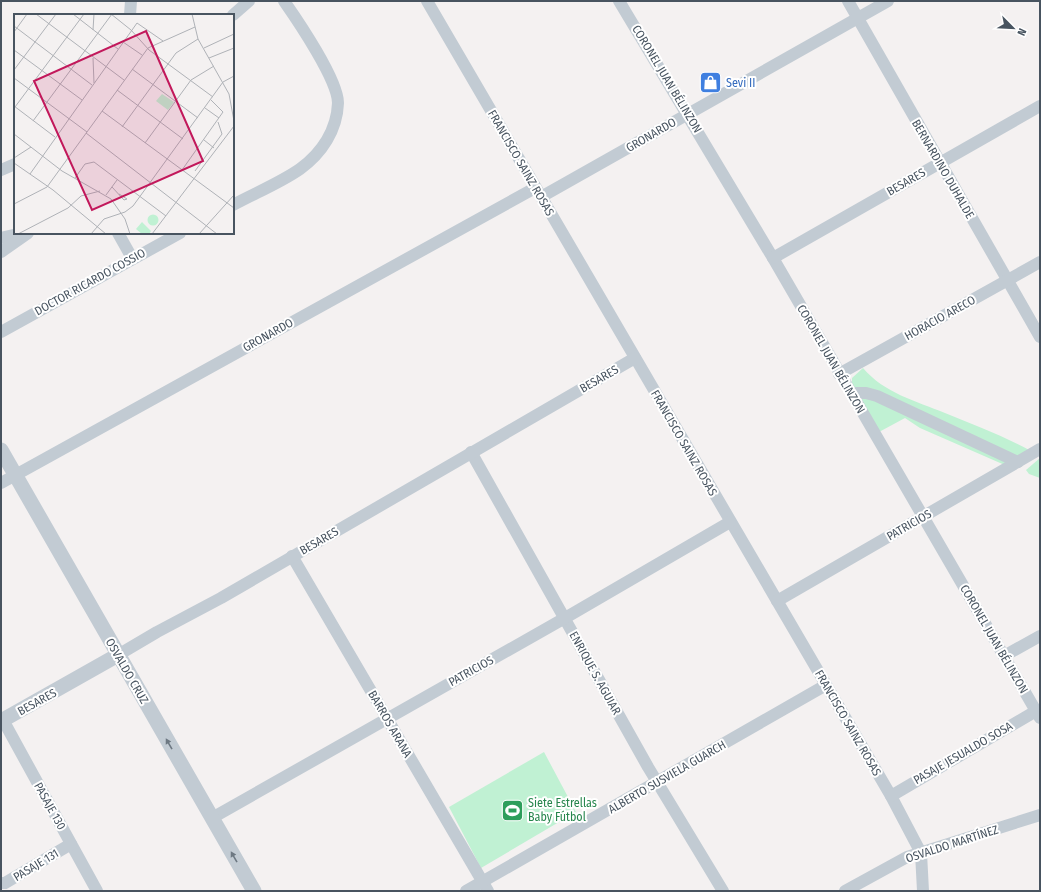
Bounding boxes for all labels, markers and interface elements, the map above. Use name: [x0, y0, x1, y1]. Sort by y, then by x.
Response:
north arrow: [993, 8, 1033, 48]
inset map: [14, 14, 234, 234]
street label: CORONEL JUAN BÉLINZON: [629, 22, 706, 135]
text: N: [1014, 26, 1029, 38]
shop icon: Sevi II: [698, 70, 724, 96]
place label: Sevi II: [726, 76, 755, 90]
street label: FRANCISCO SAINZ ROSAS: [485, 108, 557, 219]
street label: GRONARDO: [623, 115, 679, 155]
street label: BERNARDINO DUHALDE: [909, 117, 977, 221]
street label: BESARES: [884, 165, 928, 199]
street label: DOCTOR RICARDO COSSIO: [32, 246, 148, 318]
street label: HORACIO ARECO: [902, 293, 978, 343]
street label: CORONEL JUAN BÉLINZON: [794, 302, 869, 416]
street label: GRONARDO: [240, 315, 296, 355]
street label: BESARES: [577, 362, 621, 396]
street label: FRANCISCO SAINZ ROSAS: [648, 388, 720, 499]
street label: PATRICIOS: [884, 507, 934, 543]
street label: BESARES: [297, 524, 341, 558]
street label: CORONEL JUAN BÉLINZON: [957, 582, 1032, 696]
street label: ENRIQUE S. AGUIAR: [566, 629, 624, 717]
street label: OSVALDO CRUZ: [103, 636, 152, 707]
street label: PATRICIOS: [446, 653, 496, 689]
street label: FRANCISCO SAINZ ROSAS: [812, 668, 884, 779]
street label: BESARES: [15, 686, 59, 718]
street label: BARROS ARANA: [365, 688, 415, 761]
street label: PASAJE JESUALDO SOSA: [911, 719, 1016, 787]
street label: ALBERTO SUSVIELA GUARCH: [606, 738, 728, 816]
one-way arrow: [166, 739, 173, 750]
street label: PASAJE 130: [31, 780, 69, 832]
place label: Siete Estrellas Baby Fútbol: [528, 796, 597, 824]
sports icon: Siete Estrellas Baby Fútbol: [499, 797, 525, 823]
street label: OSVALDO MARTÍNEZ: [904, 821, 1000, 866]
street label: PASAJE 131: [11, 846, 61, 884]
one-way arrow: [231, 851, 238, 863]

